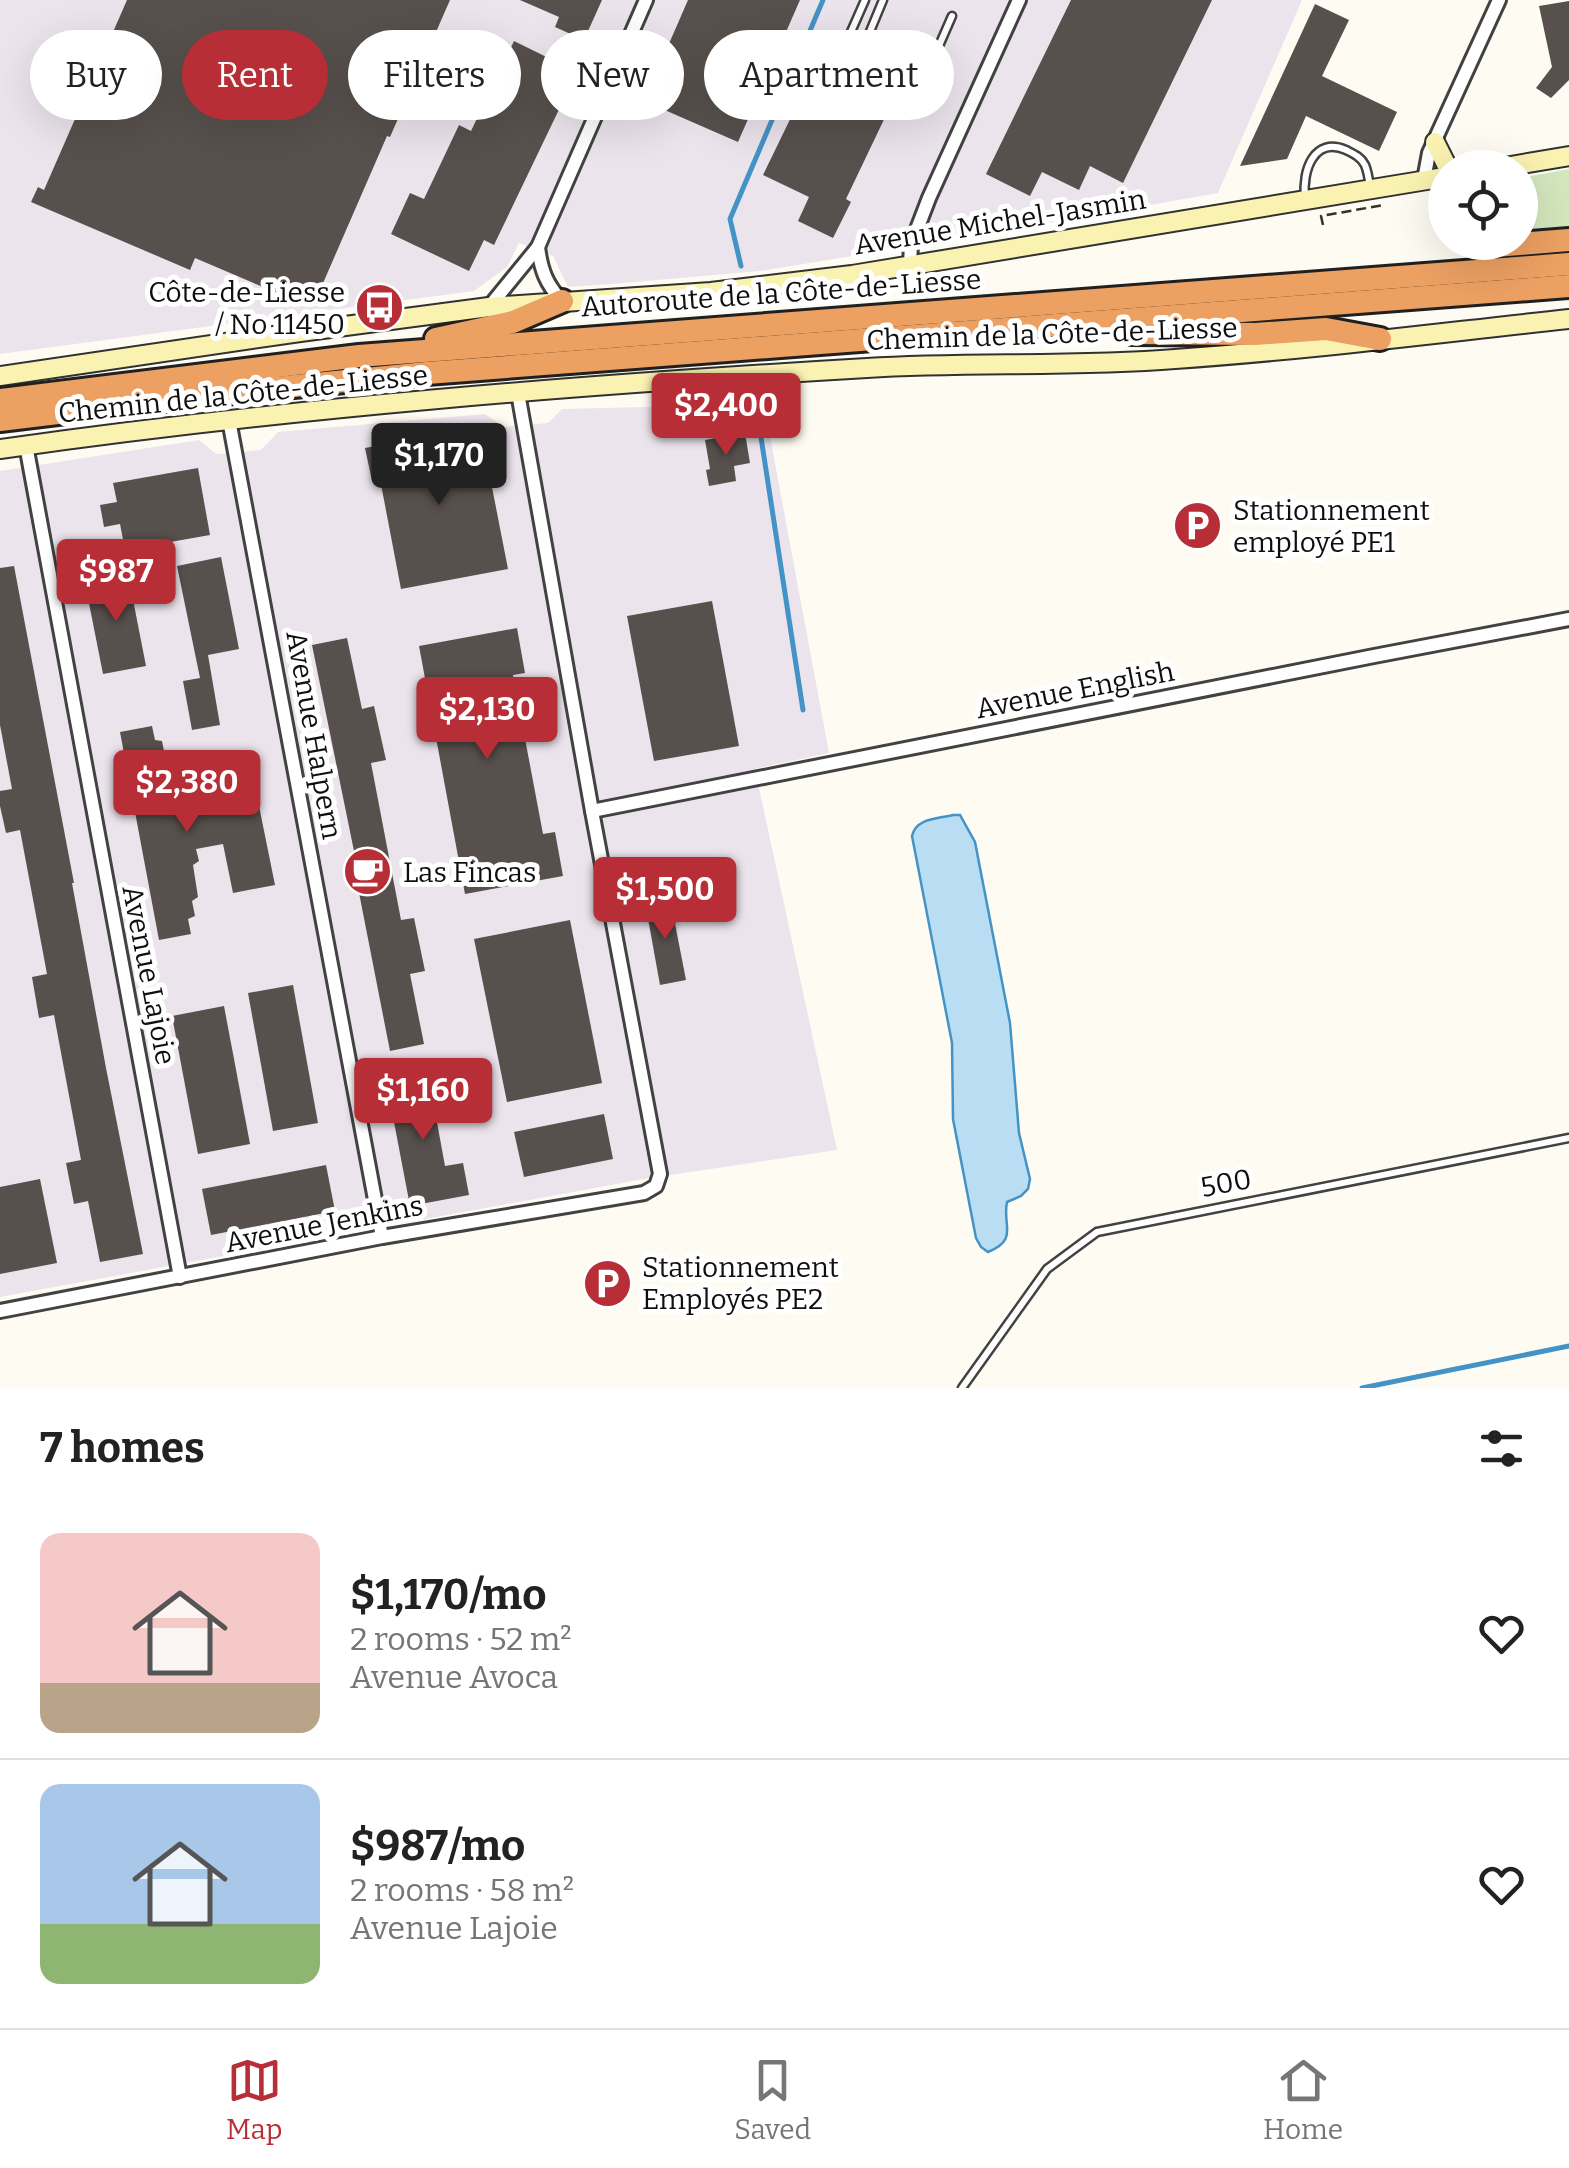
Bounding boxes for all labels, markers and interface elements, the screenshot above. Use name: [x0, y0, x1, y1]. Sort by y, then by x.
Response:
chip: Buy: [30, 30, 162, 120]
chip: Rent: [182, 30, 328, 120]
chip: Filters: [348, 30, 521, 120]
chip: New: [541, 30, 684, 120]
chip: Apartment: [704, 30, 954, 120]
map controls: [1428, 150, 1538, 260]
button: locate: [1428, 150, 1538, 260]
street label: Avenue Michel-Jasmin: [852, 183, 1148, 261]
street label: Autoroute de la Côte-de-Liesse: [580, 263, 982, 323]
place label: Côte-de-Liesse / No 11450: [148, 276, 345, 341]
bus stop icon: Côte-de-Liesse / No 11450: [354, 282, 406, 334]
street label: Chemin de la Côte-de-Liesse: [866, 311, 1238, 357]
street label: Chemin de la Côte-de-Liesse: [57, 358, 429, 430]
pin: $2,400: [645, 373, 807, 458]
text: $2,400: [674, 386, 778, 424]
pin: $1,170: [358, 423, 520, 508]
text: $1,170: [394, 436, 484, 474]
place label: Stationnement employé PE1: [1233, 494, 1430, 559]
parking icon: Stationnement employé PE1: [1172, 500, 1224, 552]
pin: $987: [57, 539, 175, 624]
text: $987: [79, 552, 153, 590]
street label: Avenue Halpern: [279, 628, 349, 842]
street label: Avenue English: [973, 655, 1177, 725]
pin: $2,130: [406, 677, 568, 762]
text: $2,130: [438, 690, 536, 728]
pin: $2,380: [106, 750, 268, 835]
text: $2,380: [135, 763, 239, 801]
cafe icon: Las Fincas: [342, 846, 394, 898]
place label: Las Fincas: [403, 856, 536, 889]
pin: $1,500: [584, 857, 746, 942]
text: $1,500: [615, 870, 715, 908]
street label: Avenue Lajoie: [115, 883, 183, 1067]
pin: $1,160: [342, 1058, 504, 1143]
text: $1,160: [376, 1071, 470, 1109]
street label: 500: [1198, 1162, 1254, 1204]
street label: Avenue Jenkins: [222, 1189, 426, 1259]
place label: Stationnement Employés PE2: [642, 1251, 839, 1316]
parking icon: Stationnement Employés PE2: [581, 1257, 633, 1309]
icon: filters: [1474, 1421, 1529, 1476]
text: 7 homes: [40, 1423, 205, 1473]
text: $1,170/mo: [350, 1570, 546, 1620]
icon: home: [120, 1573, 240, 1693]
icon: heart: [1474, 1606, 1529, 1661]
text: 2 rooms · 52 m²: [350, 1620, 572, 1658]
text: Avenue Avoca: [350, 1658, 558, 1696]
text: $987/mo: [350, 1821, 525, 1871]
icon: home: [120, 1824, 240, 1944]
icon: heart: [1474, 1857, 1529, 1912]
text: 2 rooms · 58 m²: [350, 1871, 574, 1909]
text: Avenue Lajoie: [350, 1909, 558, 1947]
tab: Map: [226, 2053, 282, 2146]
tab: Saved: [734, 2053, 811, 2146]
tab: Home: [1263, 2053, 1343, 2146]

